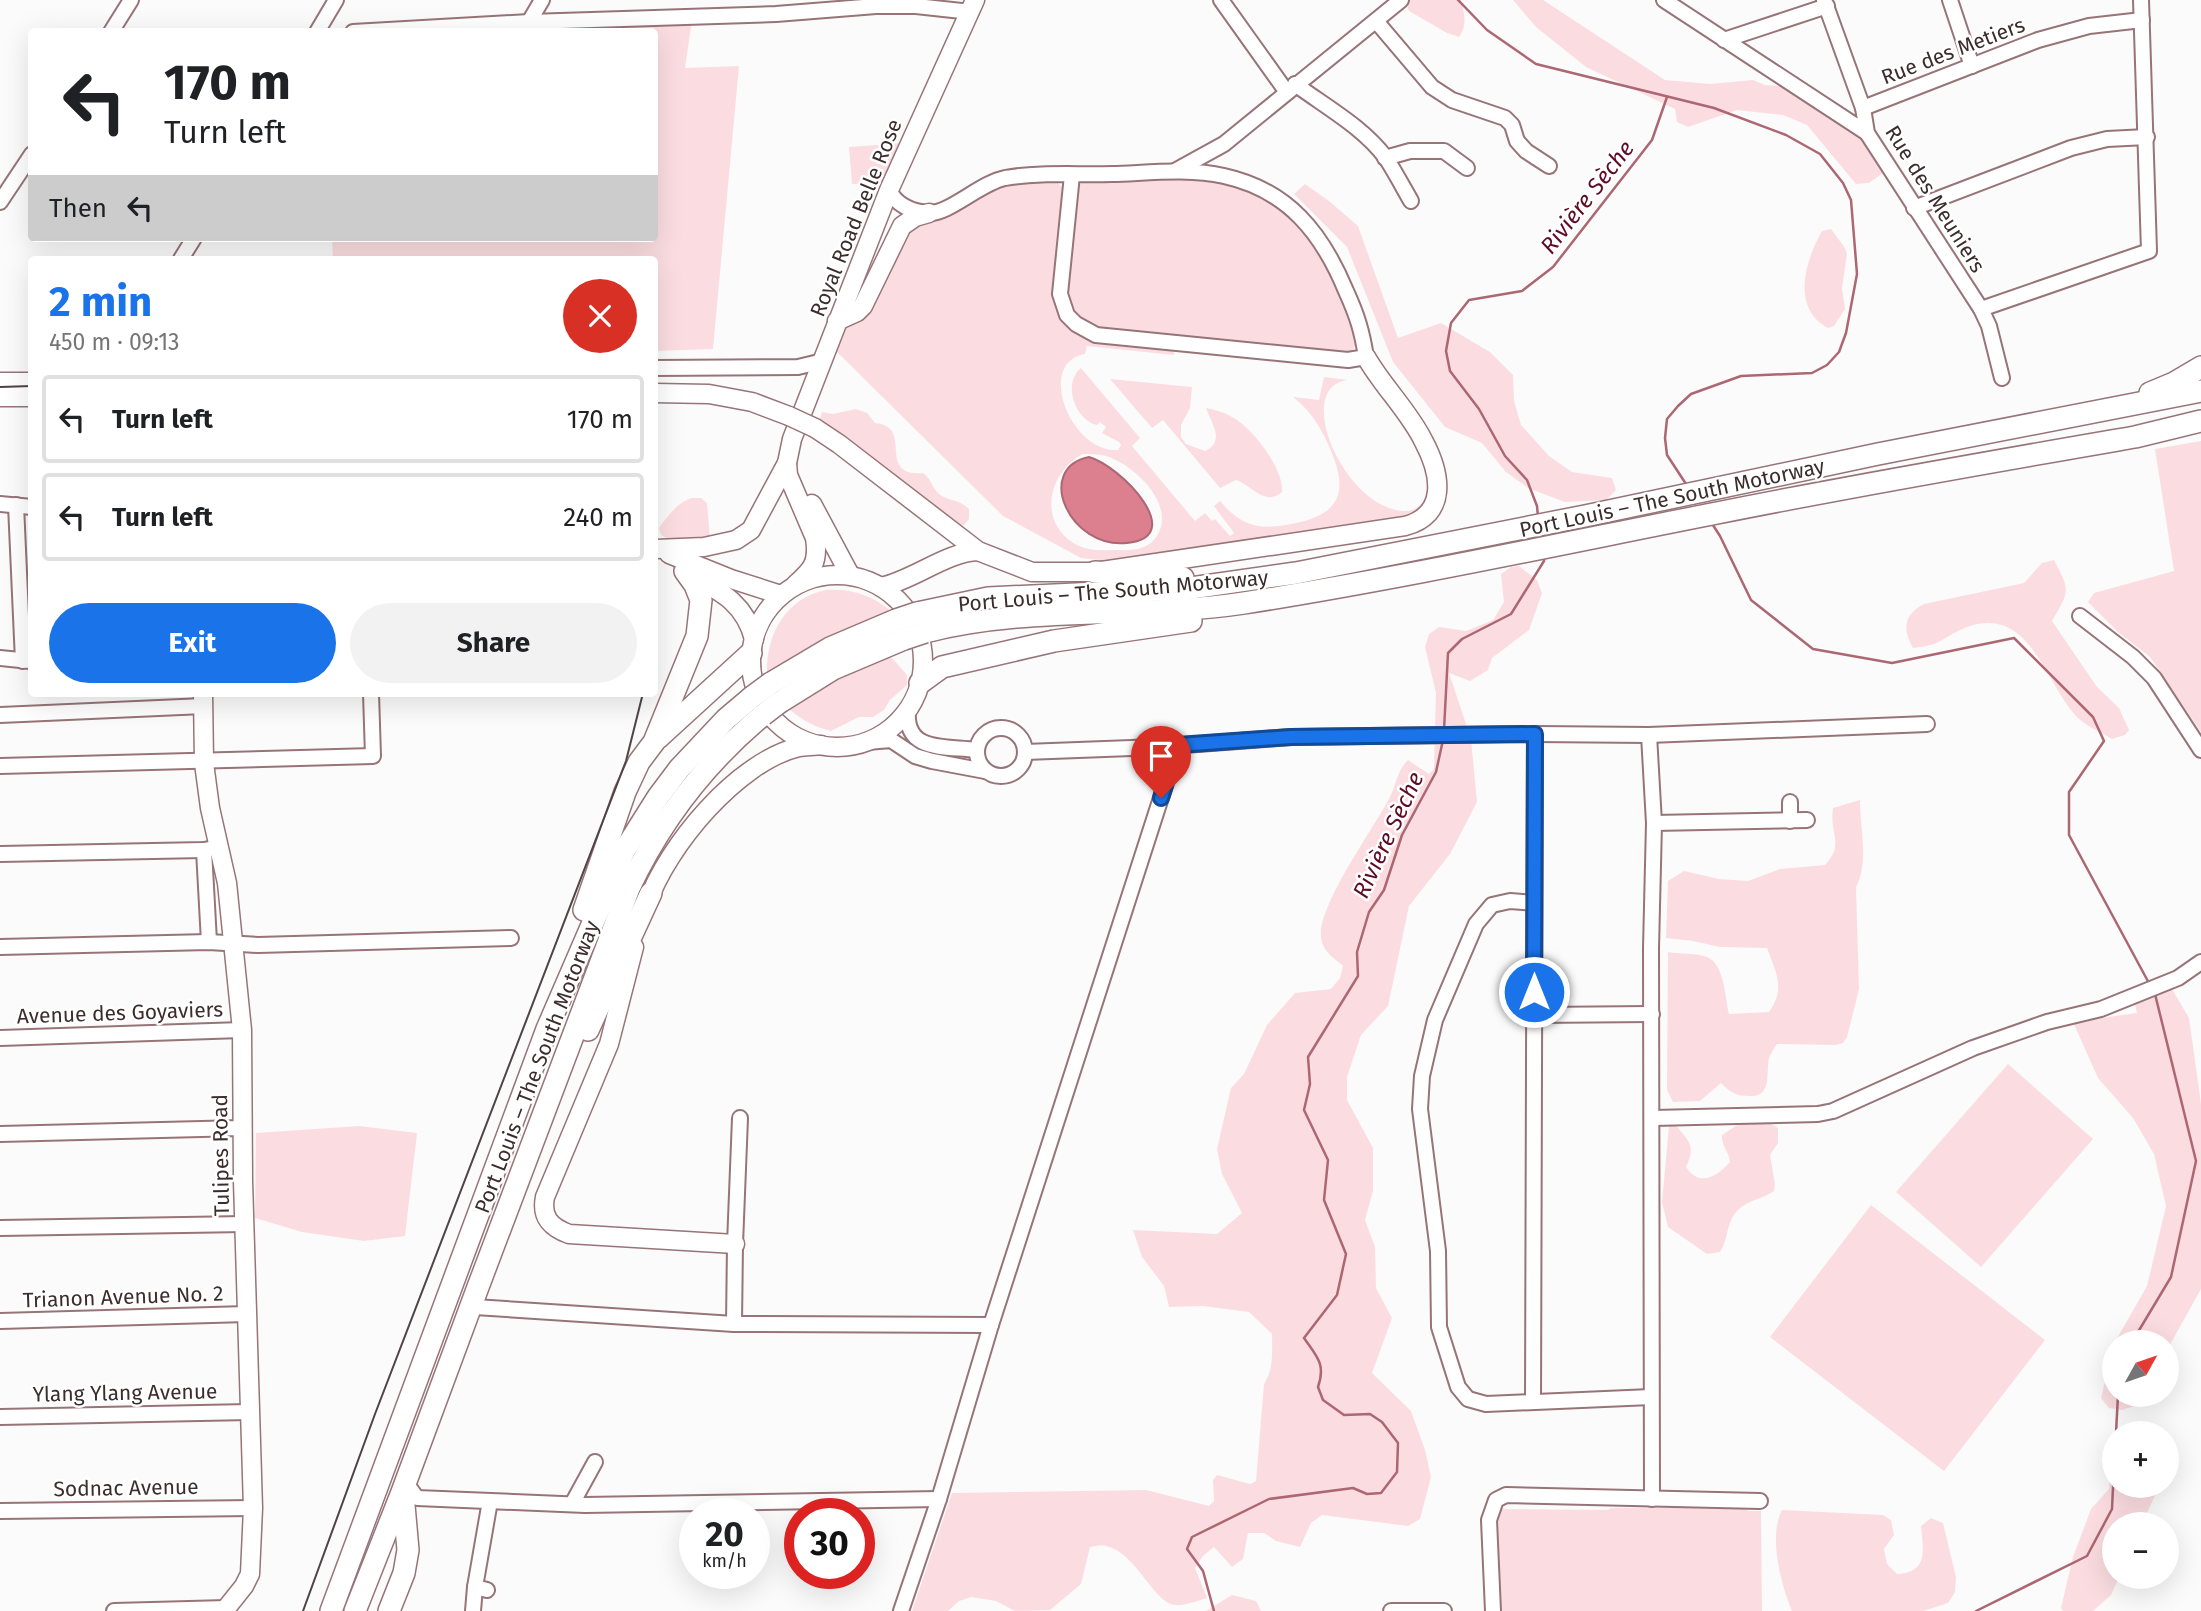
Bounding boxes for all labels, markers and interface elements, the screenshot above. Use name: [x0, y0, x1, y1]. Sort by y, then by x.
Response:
street label: Rue des Metiers: [1878, 12, 2029, 90]
text: 170 m: [164, 53, 291, 112]
icon: left: [49, 56, 140, 147]
text: Turn left: [164, 113, 286, 151]
street label: Royal Road Belle Rose: [804, 115, 908, 321]
street label: Rue des Meuniers: [1879, 121, 1991, 278]
water label: Rivière Sèche: [1534, 135, 1640, 259]
icon: left: [121, 189, 159, 227]
text: Then: [49, 193, 107, 224]
text: 2 min: [49, 277, 152, 327]
button: close: [563, 279, 637, 353]
text: 450 m · 09:13: [49, 328, 180, 356]
icon: left: [53, 400, 91, 438]
text: Turn left: [112, 404, 213, 435]
text: 170 m: [567, 404, 633, 435]
street label: Port Louis – The South Motorway: [1517, 453, 1828, 543]
icon: left: [53, 498, 91, 536]
text: Turn left: [112, 502, 213, 533]
text: 240 m: [563, 502, 633, 533]
street label: Port Louis – The South Motorway: [957, 564, 1270, 618]
button: Exit: [49, 603, 336, 683]
button: Share: [350, 603, 637, 683]
pin: [1131, 726, 1191, 798]
icon: arrive: [1142, 737, 1180, 775]
water label: Rivière Sèche: [1347, 767, 1429, 902]
street label: Port Louis – The South Motorway: [469, 916, 605, 1217]
position arrow: [1497, 955, 1571, 1029]
street label: Avenue des Goyaviers: [16, 996, 224, 1030]
street label: Tulipes Road: [207, 1094, 235, 1216]
street label: Trianon Avenue No. 2: [22, 1281, 224, 1313]
north arrow: [2102, 1330, 2179, 1407]
map controls: [2102, 1330, 2179, 1589]
street label: Ylang Ylang Avenue: [32, 1378, 218, 1408]
button: +: [2102, 1421, 2179, 1498]
street label: Sodnac Avenue: [53, 1474, 199, 1502]
speed limit sign: 30: [784, 1498, 875, 1589]
button: −: [2102, 1512, 2179, 1589]
text: 20: [705, 1513, 744, 1555]
text: km/h: [702, 1550, 747, 1572]

